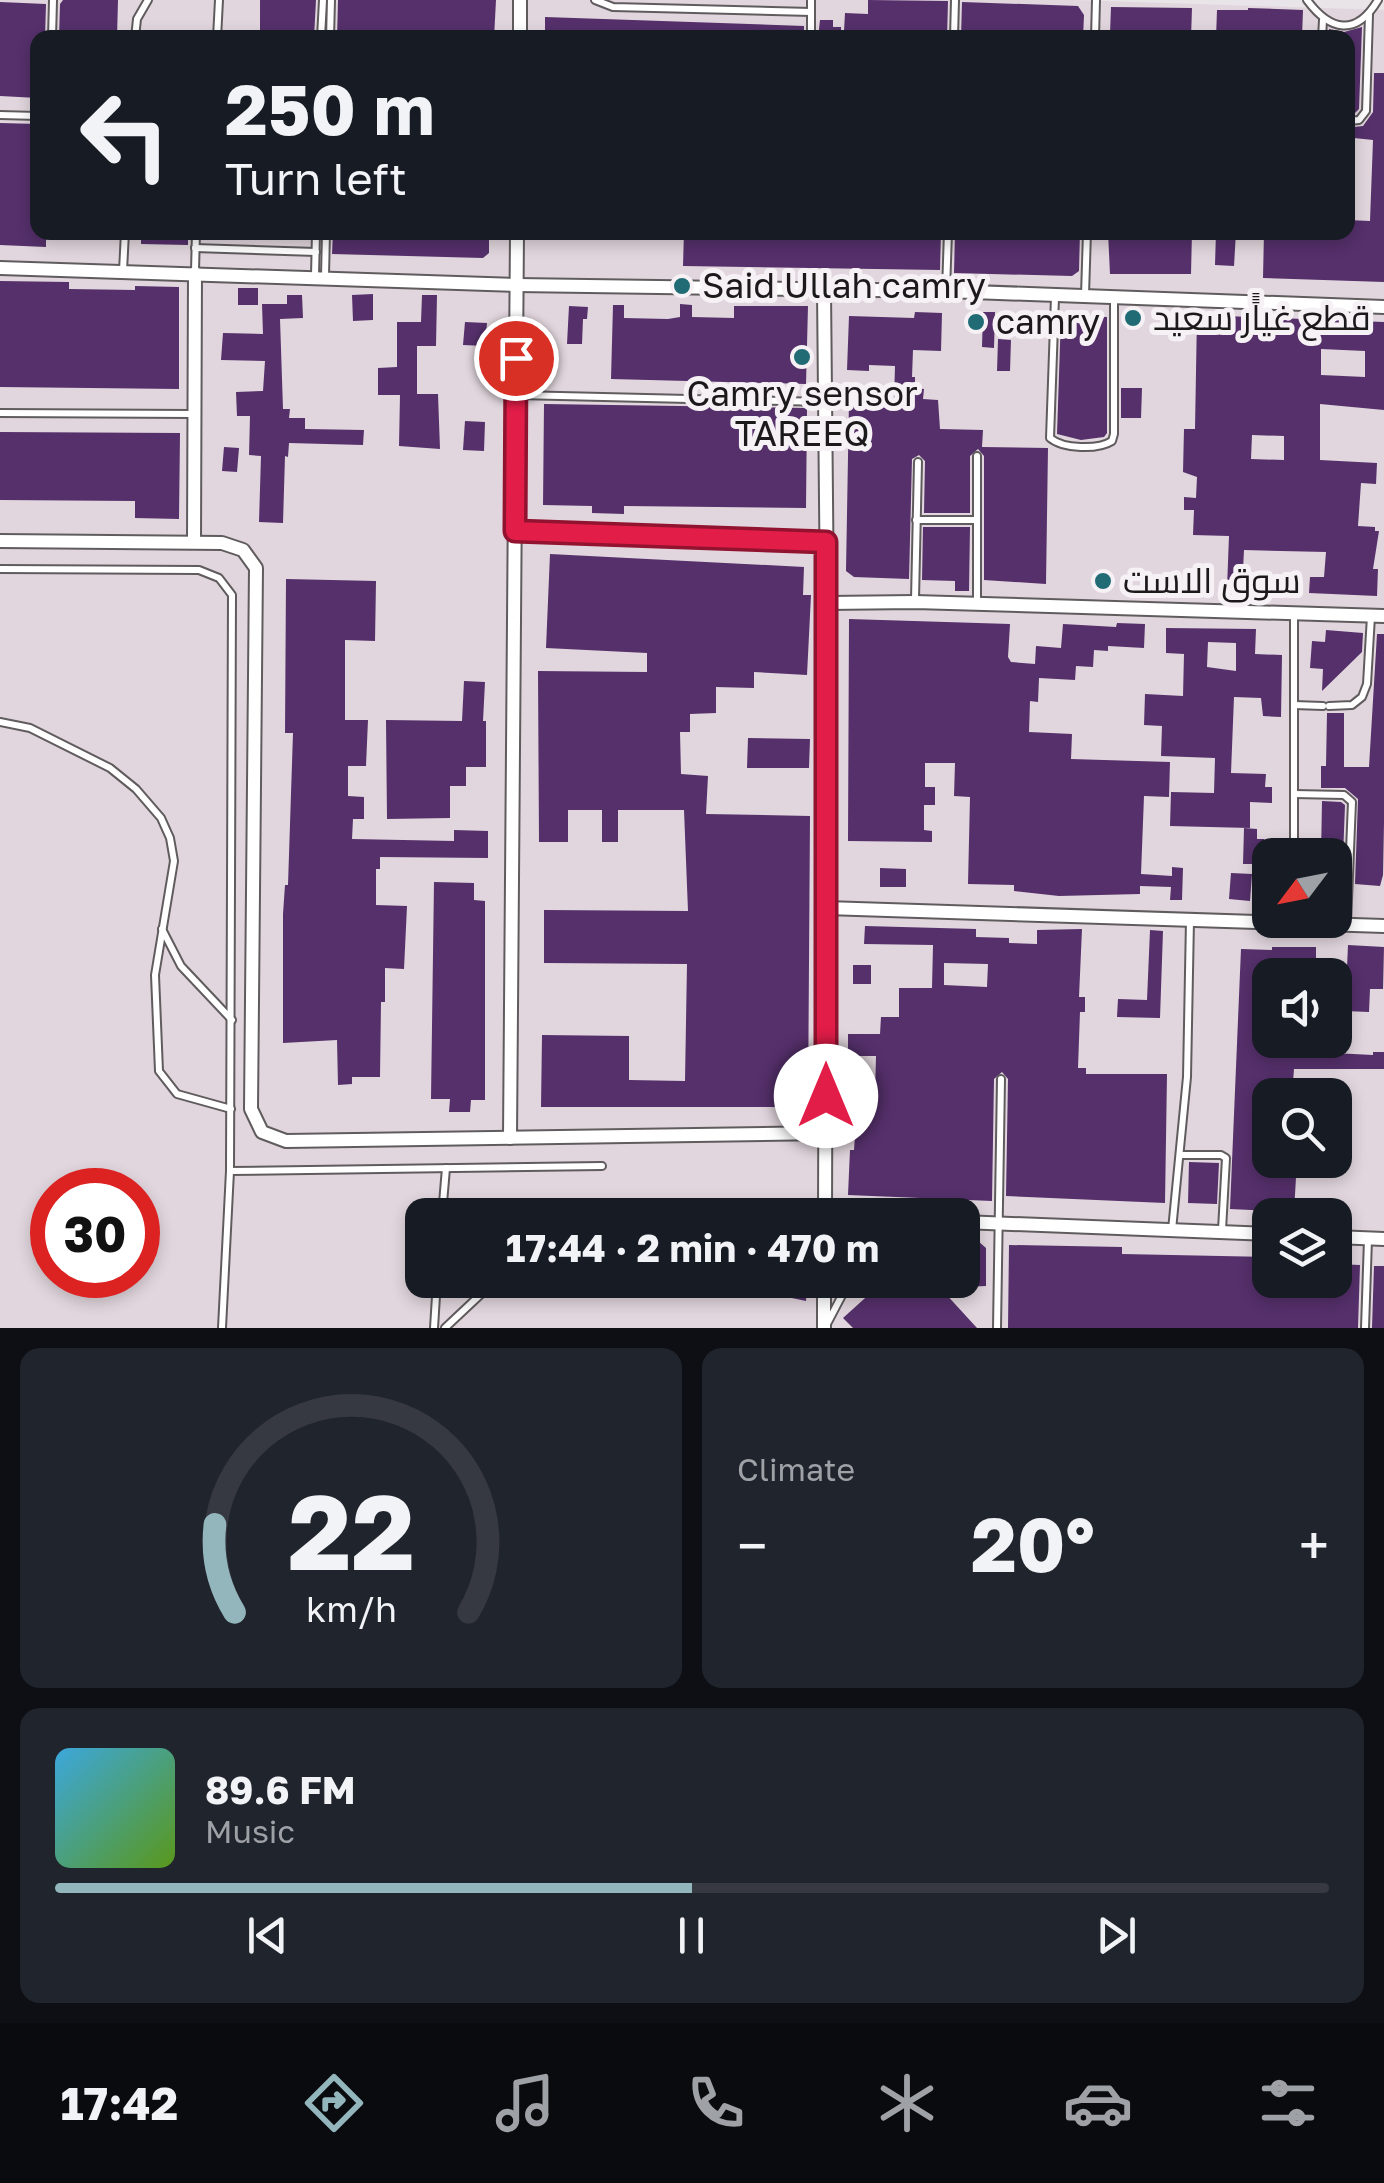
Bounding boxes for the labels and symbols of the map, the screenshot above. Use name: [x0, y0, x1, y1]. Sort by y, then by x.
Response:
place label: Said Ullah camry: [702, 264, 986, 306]
marker: Said Ullah camry: [671, 275, 693, 297]
place label: قطع غياًًر سعيد: [1153, 292, 1371, 341]
place label: camry: [996, 300, 1100, 342]
marker: قطع غياًًر سعيد: [1122, 307, 1144, 329]
marker: camry: [965, 311, 987, 333]
pin: [474, 316, 559, 401]
marker: Camry sensor TAREEQ: [791, 346, 813, 368]
place label: Camry sensor TAREEQ: [686, 372, 918, 454]
place label: سوق الاست: [1123, 559, 1301, 603]
marker: سوق الاست: [1092, 570, 1114, 592]
north arrow: [1252, 838, 1352, 938]
position arrow: [774, 1044, 878, 1148]
speed limit sign: 30: [30, 1168, 160, 1298]

